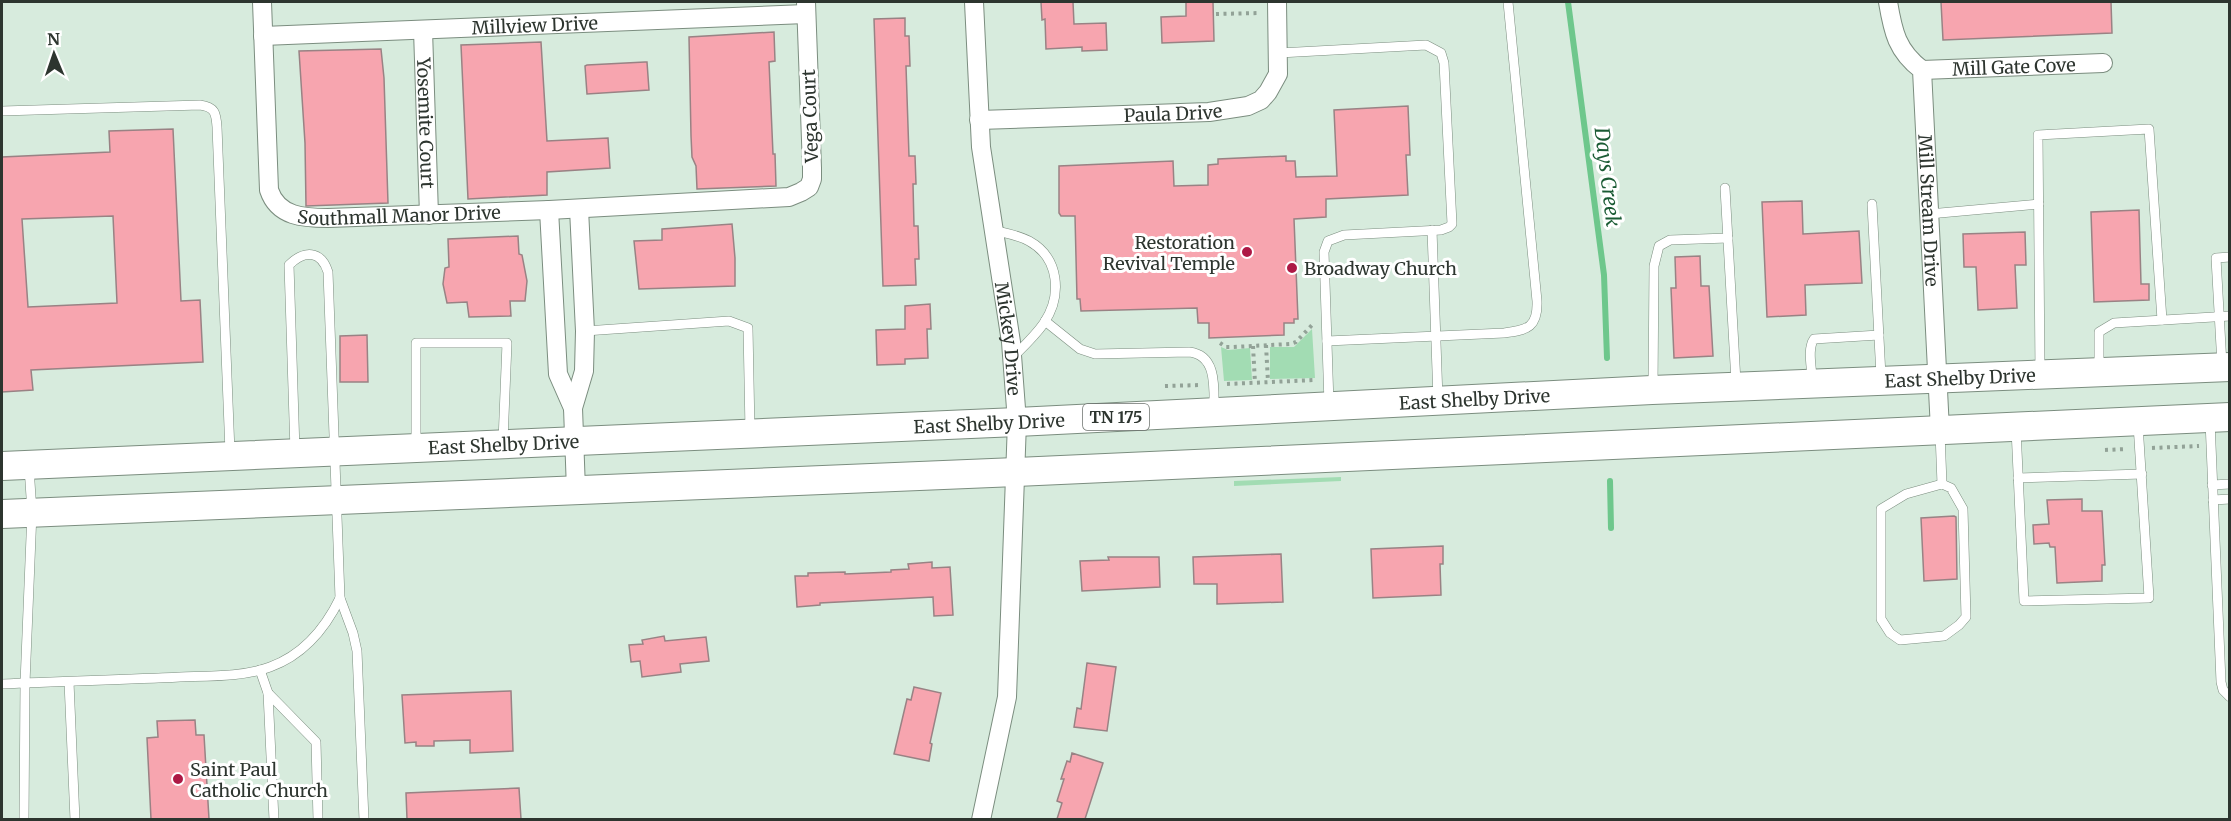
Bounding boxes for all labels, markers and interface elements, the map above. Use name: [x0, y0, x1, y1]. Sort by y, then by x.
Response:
street label: Millview Drive: [471, 11, 598, 39]
north arrow: [24, 24, 84, 84]
text: N: [47, 29, 61, 49]
street label: Mill Gate Cove: [1952, 53, 2076, 80]
street label: Yosemite Court: [412, 56, 440, 189]
street label: Vega Court: [797, 69, 823, 164]
street label: Paula Drive: [1123, 99, 1224, 126]
water label: Days Creek: [1589, 125, 1627, 228]
street label: Mill Stream Drive: [1914, 134, 1944, 287]
street label: Southmall Manor Drive: [296, 200, 501, 230]
place label: Restoration Revival Temple: [1103, 231, 1235, 275]
marker: Restoration Revival Temple: [1240, 245, 1254, 259]
place label: Broadway Church: [1304, 257, 1457, 280]
marker: Broadway Church: [1285, 261, 1299, 275]
street label: Mickey Drive: [990, 280, 1026, 396]
street label: East Shelby Drive: [1884, 363, 2036, 392]
street label: East Shelby Drive: [1398, 384, 1551, 414]
road number: TN 175: [1083, 404, 1149, 430]
street label: East Shelby Drive: [913, 408, 1065, 438]
street label: East Shelby Drive: [427, 429, 580, 459]
place label: Saint Paul Catholic Church: [190, 758, 328, 802]
marker: Saint Paul Catholic Church: [171, 772, 185, 786]

